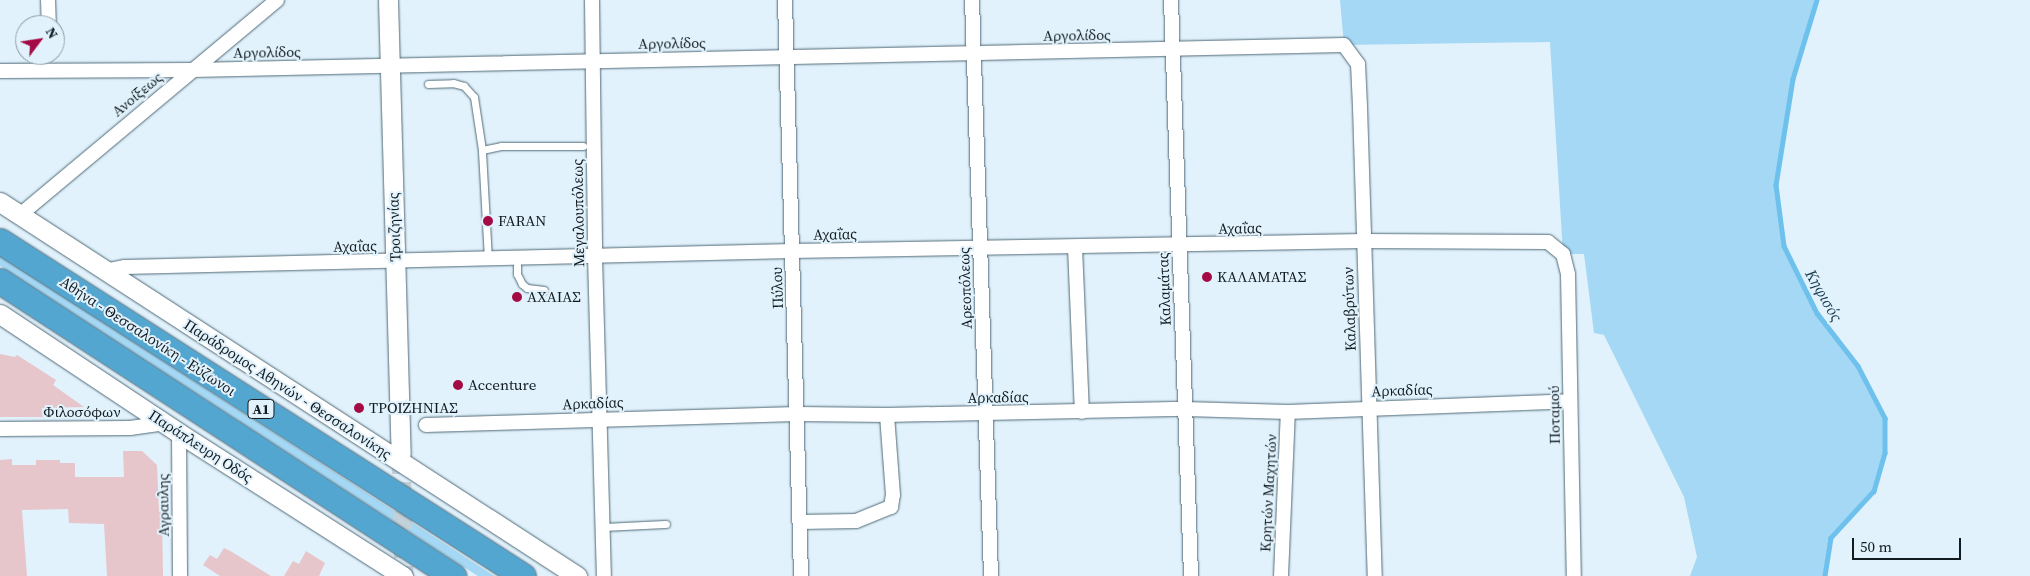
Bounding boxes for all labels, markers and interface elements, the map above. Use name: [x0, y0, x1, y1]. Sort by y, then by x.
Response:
north arrow: [15, 15, 65, 65]
text: N: [41, 23, 63, 42]
street label: Αργολίδος: [1043, 25, 1111, 45]
street label: Αργολίδος: [638, 33, 706, 53]
street label: Αργολίδος: [233, 42, 301, 62]
street label: Ανοίξεως: [108, 68, 166, 120]
street label: Μεγαλουπόλεως: [568, 159, 588, 267]
street label: Τροιζηνίας: [384, 192, 404, 262]
place label: FARAN: [498, 212, 546, 230]
marker: FARAN: [482, 215, 494, 227]
street label: Αχαΐας: [1218, 219, 1262, 237]
street label: Αχαΐας: [813, 225, 857, 243]
street label: Αχαΐας: [333, 237, 377, 255]
street label: Αρεοπόλεως: [955, 247, 975, 329]
street label: Καλαμάτας: [1154, 252, 1174, 326]
water label: Κηφισός: [1802, 266, 1846, 324]
street label: Πύλου: [767, 267, 787, 309]
street label: Καλαβρύτων: [1339, 267, 1359, 351]
place label: ΚΑΛΑΜΑΤΑΣ: [1217, 268, 1306, 286]
marker: ΚΑΛΑΜΑΤΑΣ: [1201, 271, 1213, 283]
street label: Αθήνα - Θεσσαλονίκη - Εύζωνοι: [57, 272, 239, 400]
place label: AXAΙΑΣ: [527, 288, 581, 306]
marker: AXAΙΑΣ: [511, 291, 523, 303]
street label: Παράδρομος Αθηνών - Θεσσαλονίκης: [181, 315, 395, 463]
place label: Accenture: [468, 376, 536, 394]
marker: Accenture: [452, 379, 464, 391]
street label: Αρκαδίας: [1371, 380, 1433, 400]
street label: Ποταμού: [1544, 386, 1564, 444]
street label: Αρκαδίας: [967, 387, 1029, 407]
street label: Αρκαδίας: [562, 393, 624, 413]
road number: Α1: [247, 398, 275, 420]
place label: ΤΡΟΙΖΗΝΙΑΣ: [369, 399, 458, 417]
marker: ΤΡΟΙΖΗΝΙΑΣ: [353, 402, 365, 414]
street label: Φιλοσόφων: [43, 403, 121, 421]
street label: Παράπλευρη Οδός: [146, 406, 256, 486]
street label: Κρητών Μαχητών: [1256, 434, 1280, 552]
street label: Αγραυλης: [153, 473, 173, 537]
scale bar: [1855, 528, 1964, 560]
text: 50 m: [1860, 536, 1892, 557]

